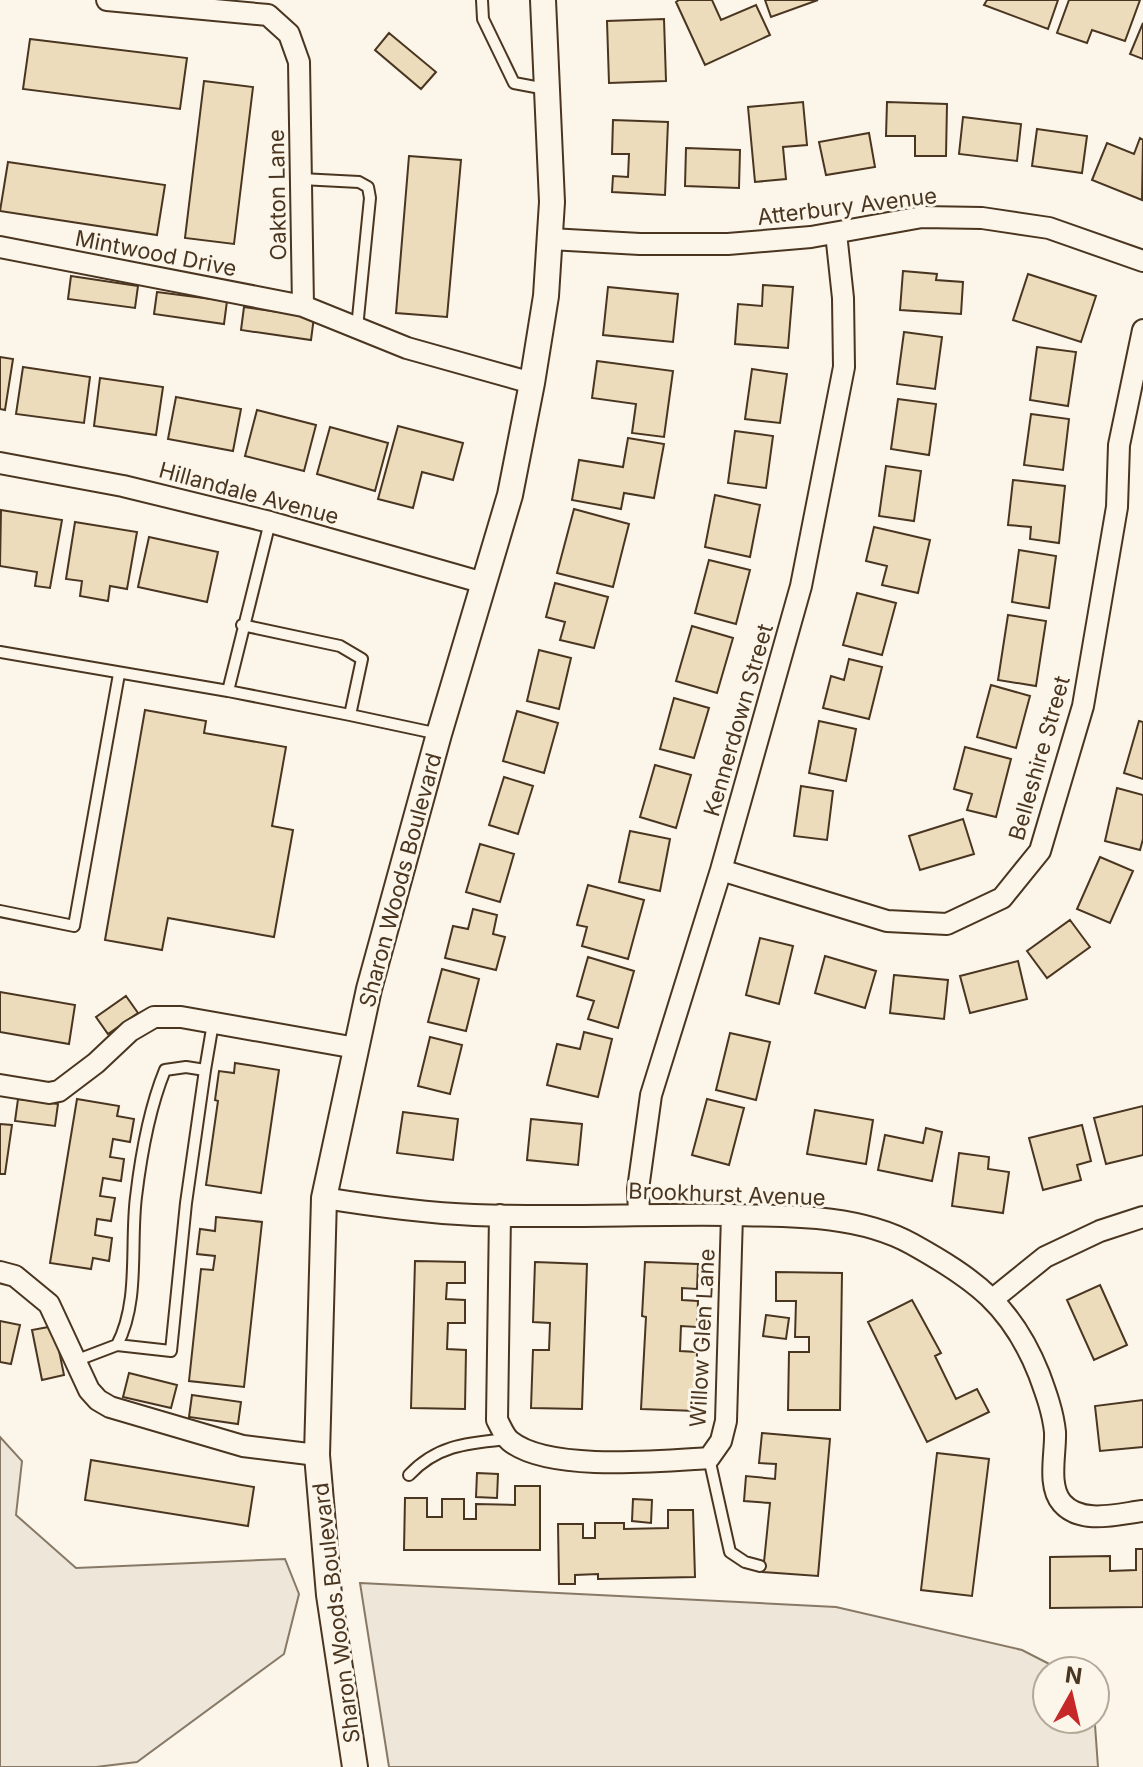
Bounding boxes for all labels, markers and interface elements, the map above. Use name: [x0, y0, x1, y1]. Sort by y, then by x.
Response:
street label: Oakton Lane: [263, 129, 291, 261]
street label: Atterbury Avenue: [756, 182, 938, 230]
street label: Mintwood Drive: [73, 225, 239, 281]
street label: Hillandale Avenue: [156, 456, 342, 530]
street label: Kennerdown Street: [698, 621, 778, 819]
street label: Belleshire Street: [1003, 673, 1075, 843]
street label: Sharon Woods Boulevard: [353, 750, 447, 1010]
street label: Brookhurst Avenue: [628, 1178, 826, 1210]
street label: Willow Glen Lane: [684, 1248, 720, 1428]
street label: Sharon Woods Boulevard: [307, 1481, 365, 1745]
north arrow: [1031, 1655, 1111, 1735]
text: N: [1064, 1661, 1084, 1689]

